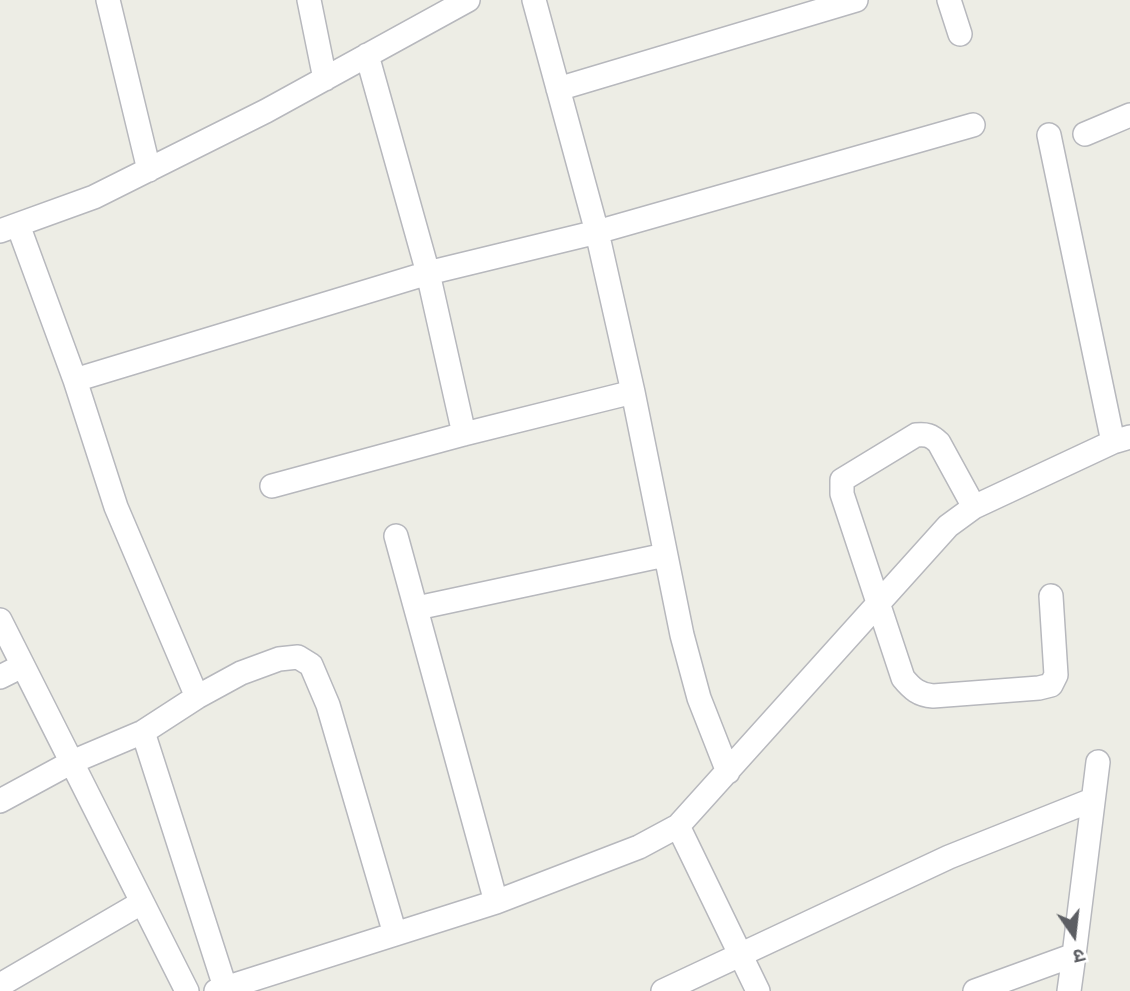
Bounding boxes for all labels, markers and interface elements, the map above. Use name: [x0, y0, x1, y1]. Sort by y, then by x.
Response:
north arrow: [1039, 900, 1109, 970]
text: उ: [1071, 941, 1088, 969]

